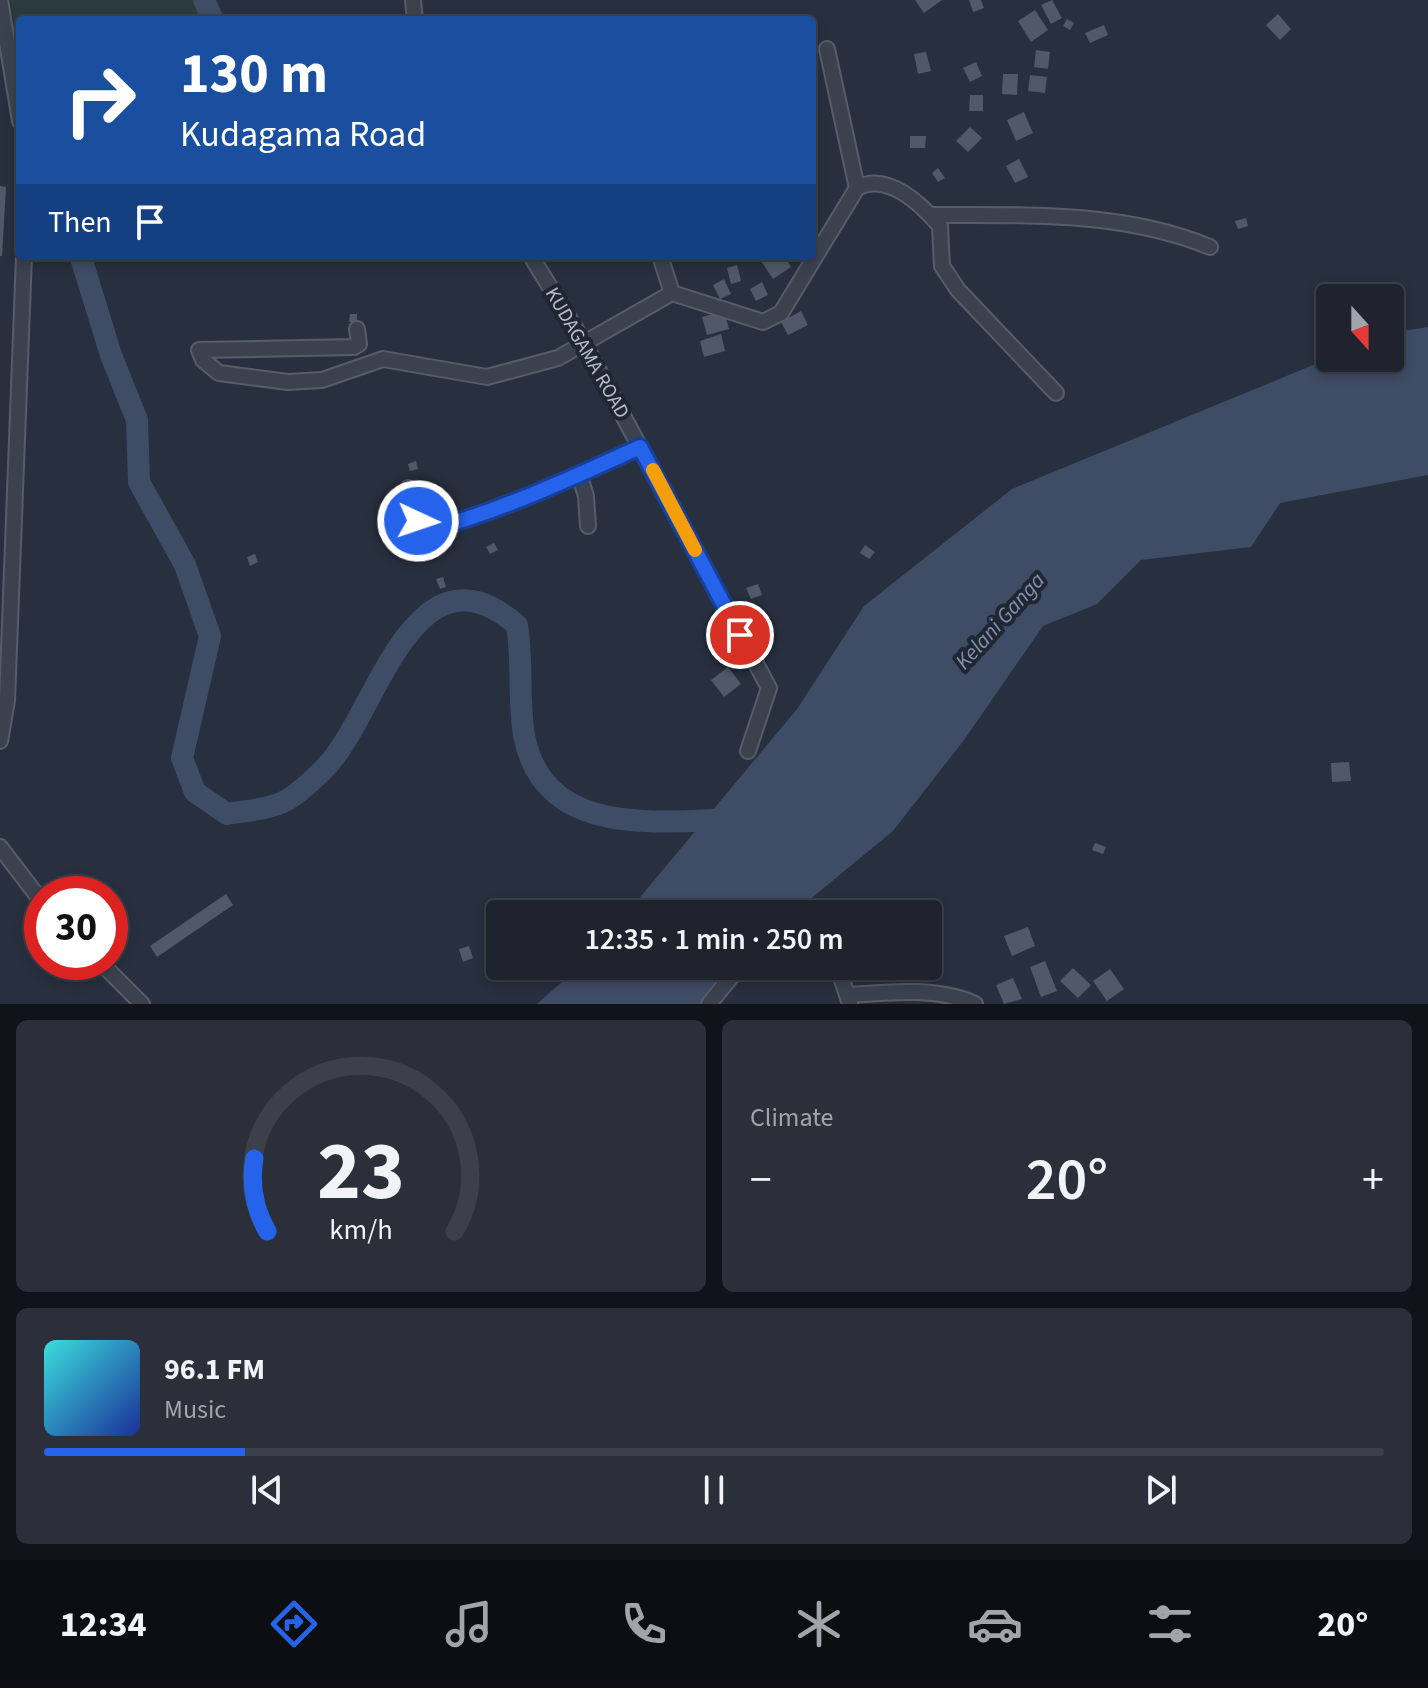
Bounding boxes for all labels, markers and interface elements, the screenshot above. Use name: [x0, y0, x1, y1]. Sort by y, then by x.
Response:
text: 130 m: [180, 35, 328, 114]
icon: right: [48, 48, 152, 152]
text: Kudagama Road: [180, 109, 426, 160]
icon: arrive: [128, 200, 172, 244]
text: Then: [48, 201, 112, 244]
street label: KUDAGAMA ROAD: [538, 282, 636, 424]
north arrow: [1316, 284, 1404, 372]
map controls: [1316, 284, 1404, 372]
position arrow: [376, 479, 460, 563]
water label: Kelani Ganga: [948, 565, 1052, 677]
pin: [706, 601, 774, 669]
icon: arrive: [718, 613, 762, 657]
speed limit sign: 30: [24, 876, 128, 980]
text: 12:35 · 1 min · 250 m: [584, 918, 844, 961]
text: Climate: [750, 1099, 834, 1136]
text: 23: [317, 1113, 405, 1231]
text: 20°: [1026, 1138, 1108, 1223]
text: −: [750, 1149, 772, 1212]
text: +: [1362, 1149, 1384, 1212]
text: km/h: [329, 1210, 393, 1250]
text: 96.1 FM: [164, 1348, 265, 1391]
text: Music: [164, 1391, 226, 1428]
icon: previous: [245, 1468, 289, 1512]
icon: pause: [692, 1468, 736, 1512]
icon: next: [1139, 1468, 1183, 1512]
icon: directions: [266, 1596, 322, 1652]
icon: music: [441, 1596, 497, 1652]
icon: phone: [616, 1596, 672, 1652]
icon: climate: [791, 1596, 847, 1652]
icon: car: [967, 1596, 1023, 1652]
icon: filters: [1142, 1596, 1198, 1652]
text: 12:34: [60, 1599, 146, 1650]
text: 20°: [1317, 1599, 1368, 1650]

